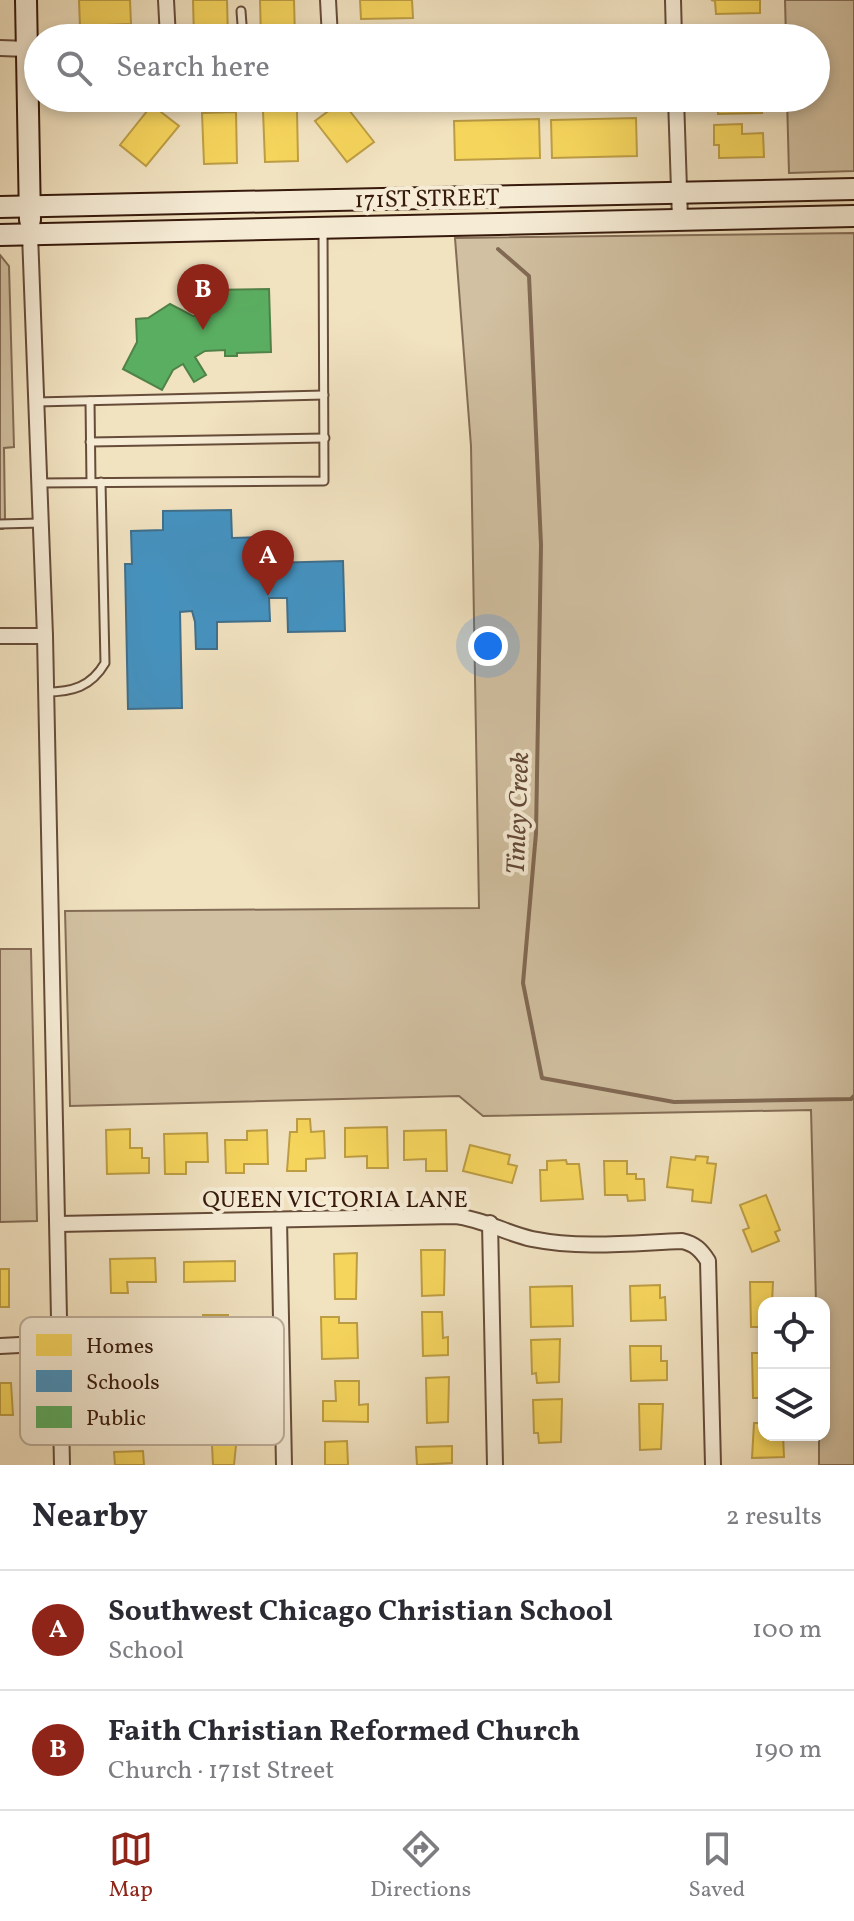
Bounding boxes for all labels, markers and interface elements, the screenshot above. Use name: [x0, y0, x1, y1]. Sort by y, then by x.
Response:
search box: [24, 24, 830, 112]
icon: search: [52, 46, 96, 90]
text: Search here: [116, 47, 270, 89]
street label: 171ST STREET: [354, 182, 500, 218]
pin: B: [177, 264, 229, 330]
pin: A: [242, 530, 294, 596]
your location: [468, 626, 508, 666]
water label: Tinley Creek: [499, 751, 539, 875]
street label: QUEEN VICTORIA LANE: [202, 1184, 468, 1218]
map controls: [758, 1297, 830, 1441]
button: locate: [758, 1297, 830, 1369]
legend: [20, 1317, 284, 1445]
text: Homes: [86, 1332, 154, 1363]
text: Schools: [86, 1368, 160, 1399]
button: layers: [758, 1369, 830, 1441]
text: Public: [86, 1404, 146, 1435]
text: Nearby: [32, 1494, 148, 1541]
text: 2 results: [726, 1499, 822, 1535]
text: Southwest Chicago Christian School: [108, 1591, 613, 1633]
text: A: [49, 1612, 67, 1648]
text: 100 m: [752, 1612, 822, 1648]
text: School: [108, 1633, 184, 1669]
text: Faith Christian Reformed Church: [108, 1711, 580, 1753]
text: B: [49, 1732, 67, 1768]
text: 190 m: [754, 1732, 822, 1768]
text: Church · 171st Street: [108, 1753, 334, 1789]
tab: Map: [109, 1827, 153, 1906]
tab: Directions: [370, 1827, 471, 1906]
tab: Saved: [689, 1827, 745, 1906]

